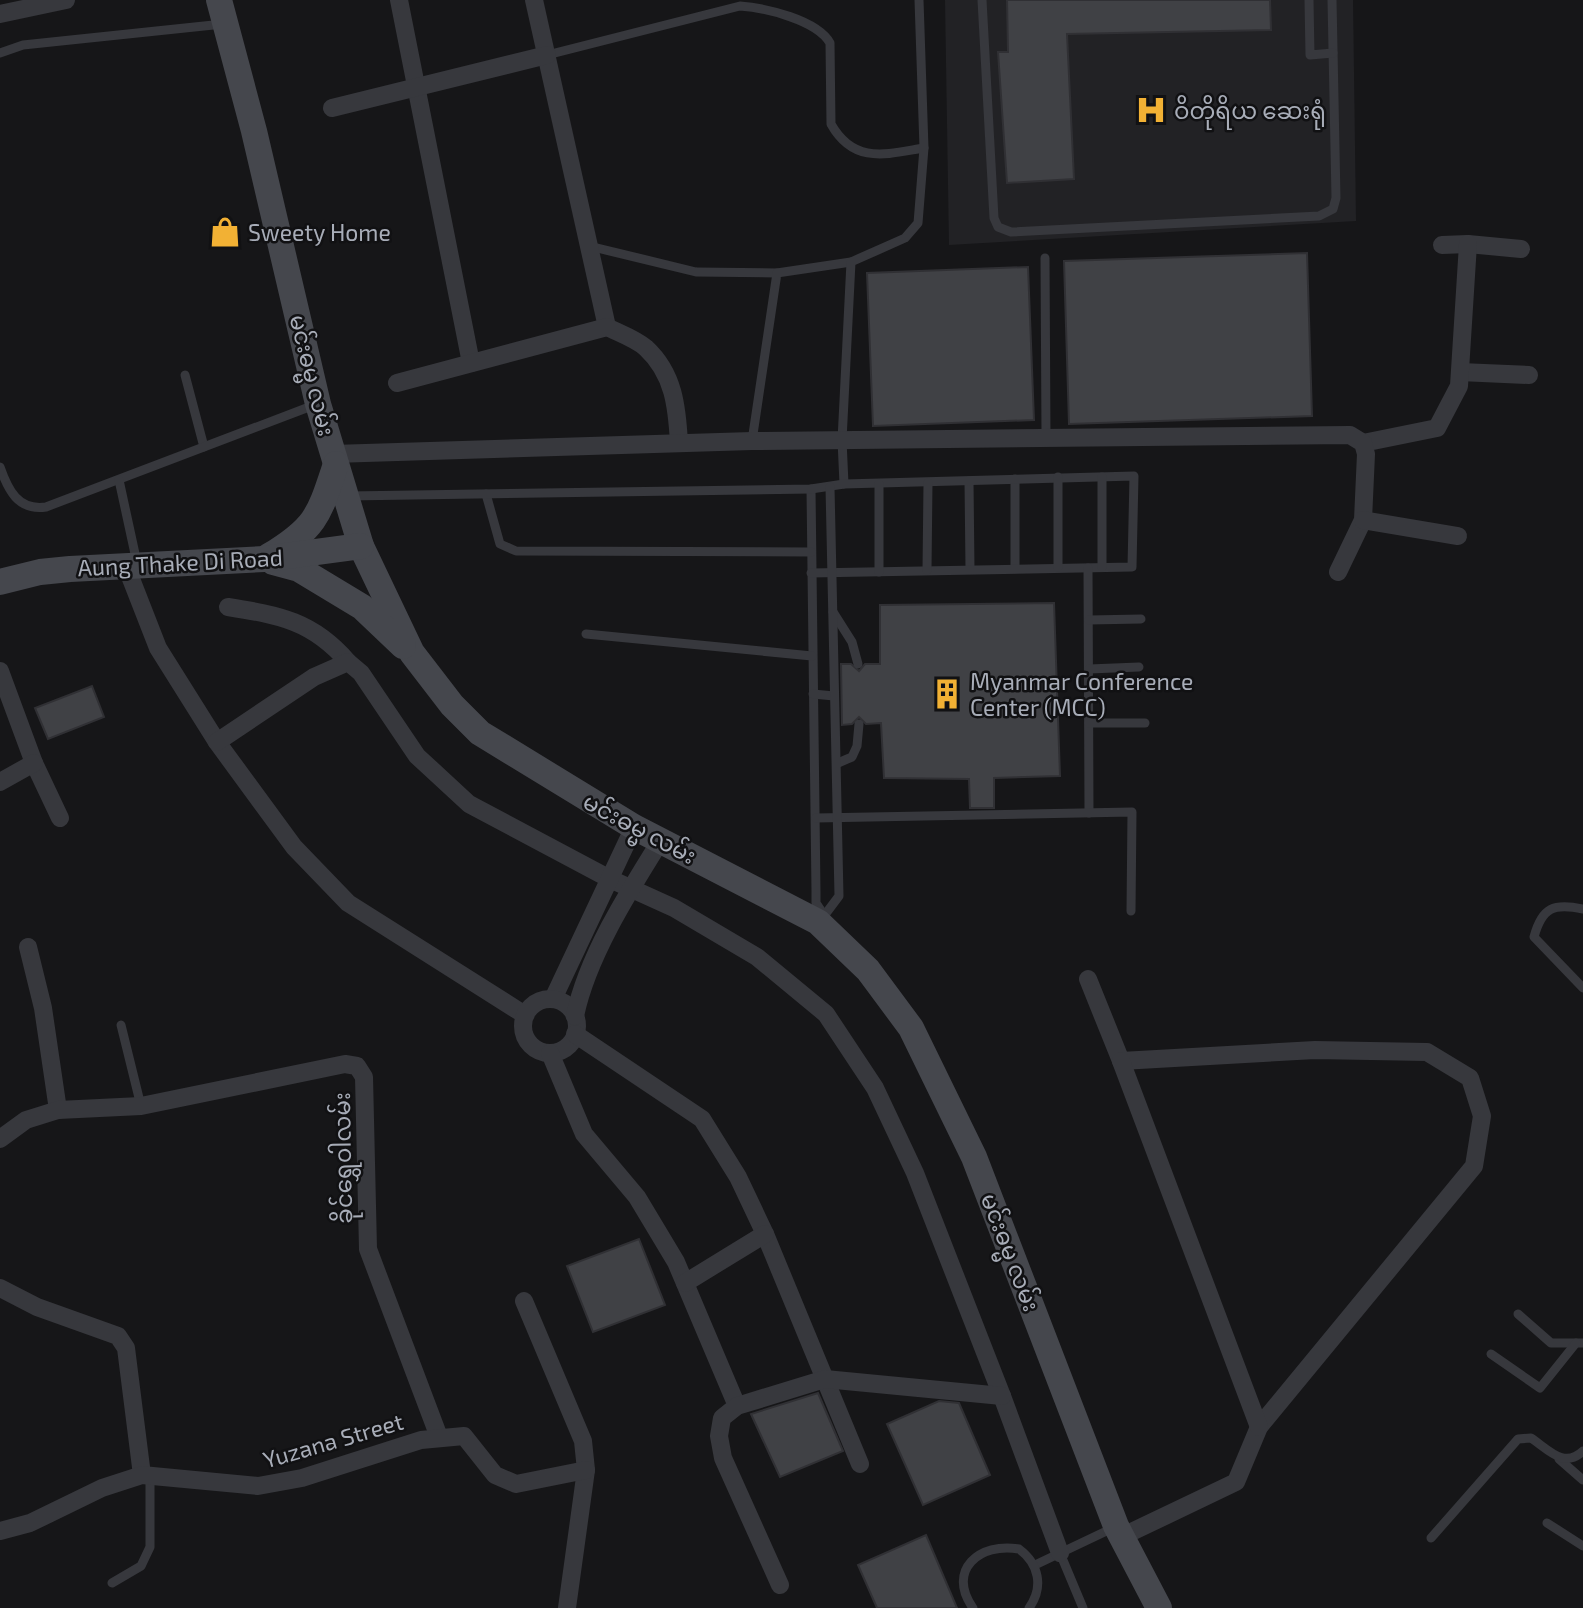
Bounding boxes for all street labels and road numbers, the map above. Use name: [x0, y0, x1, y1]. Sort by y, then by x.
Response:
street label: မင်းဓမ္မ လမ်း: [278, 311, 343, 440]
street label: Aung Thake Di Road: [77, 543, 283, 581]
street label: မင်းဓမ္မ လမ်း: [576, 786, 702, 875]
street label: ခိုင်ရွှေဝါလမ်း: [326, 1092, 363, 1224]
street label: မင်းဓမ္မ လမ်း: [970, 1189, 1047, 1317]
street label: Yuzana Street: [260, 1407, 406, 1473]

